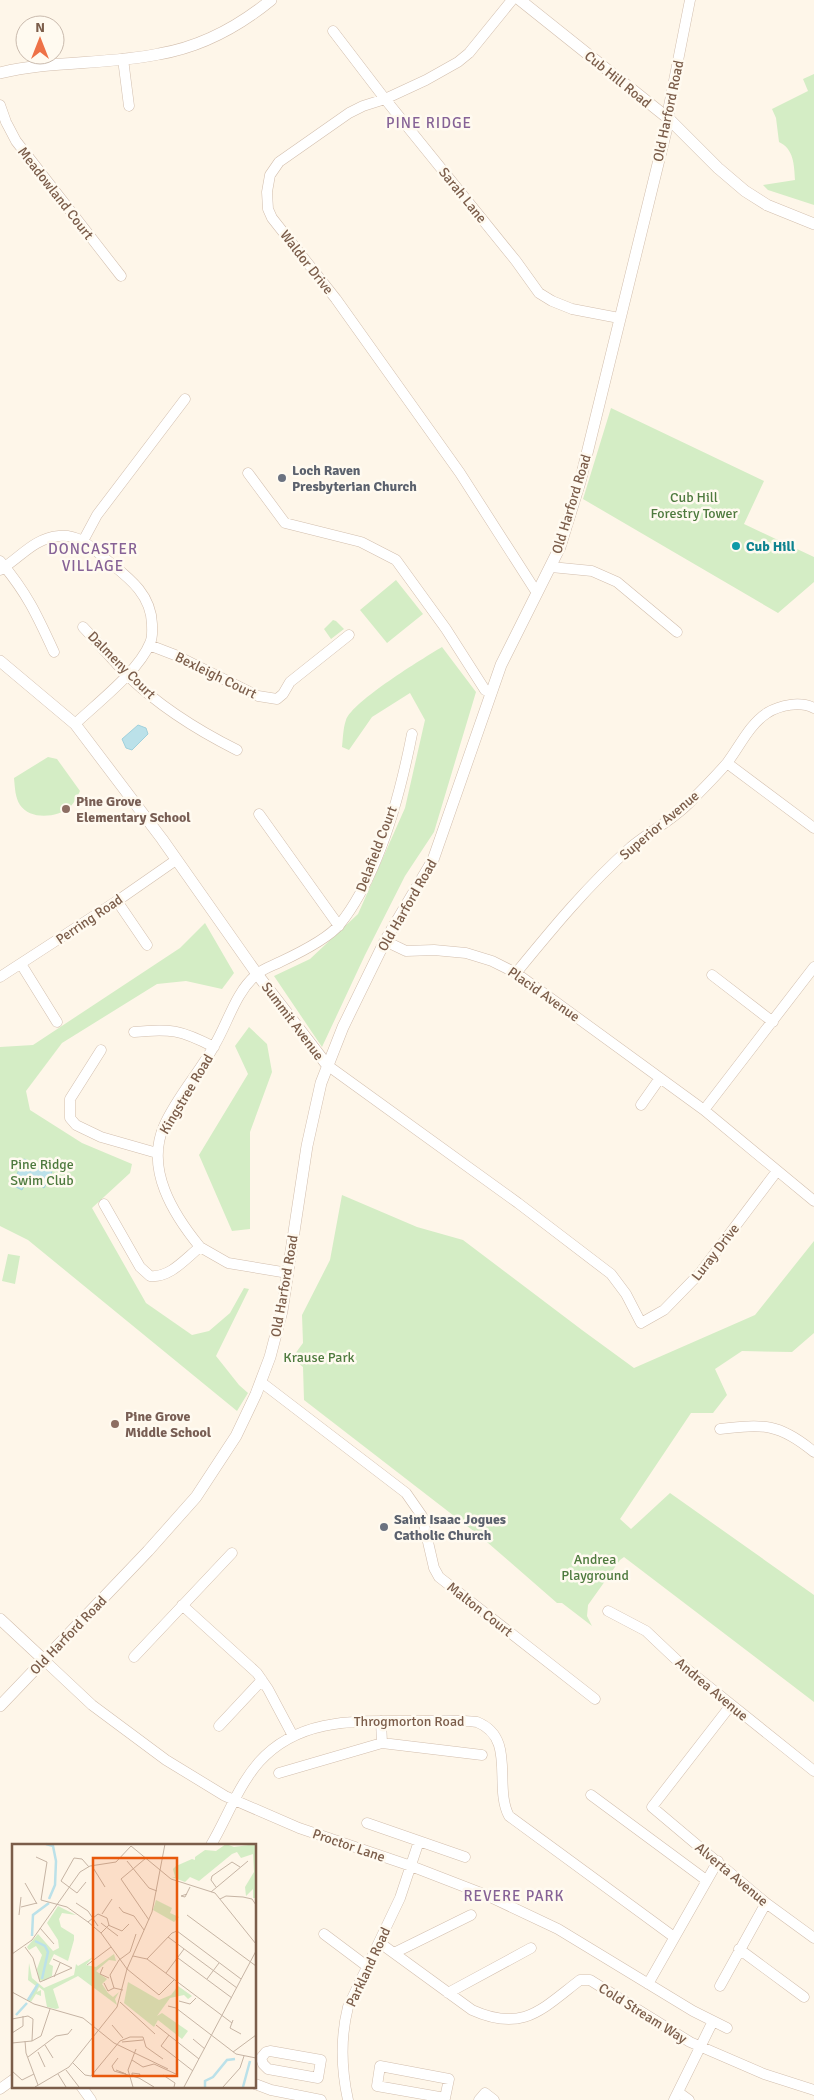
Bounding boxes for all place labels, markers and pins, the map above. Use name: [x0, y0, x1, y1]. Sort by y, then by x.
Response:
place label: Loch Raven Presbyterian Church: [292, 462, 417, 495]
marker: Loch Raven Presbyterian Church: [276, 472, 288, 484]
place label: Cub Hill: [746, 538, 796, 555]
marker: Cub Hill: [730, 540, 742, 552]
place label: Pine Grove Elementary School: [76, 793, 191, 826]
marker: Pine Grove Elementary School: [60, 803, 72, 815]
place label: Pine Grove Middle School: [125, 1408, 212, 1441]
marker: Pine Grove Middle School: [109, 1418, 121, 1430]
place label: Saint Isaac Jogues Catholic Church: [394, 1511, 506, 1544]
marker: Saint Isaac Jogues Catholic Church: [378, 1521, 390, 1533]

